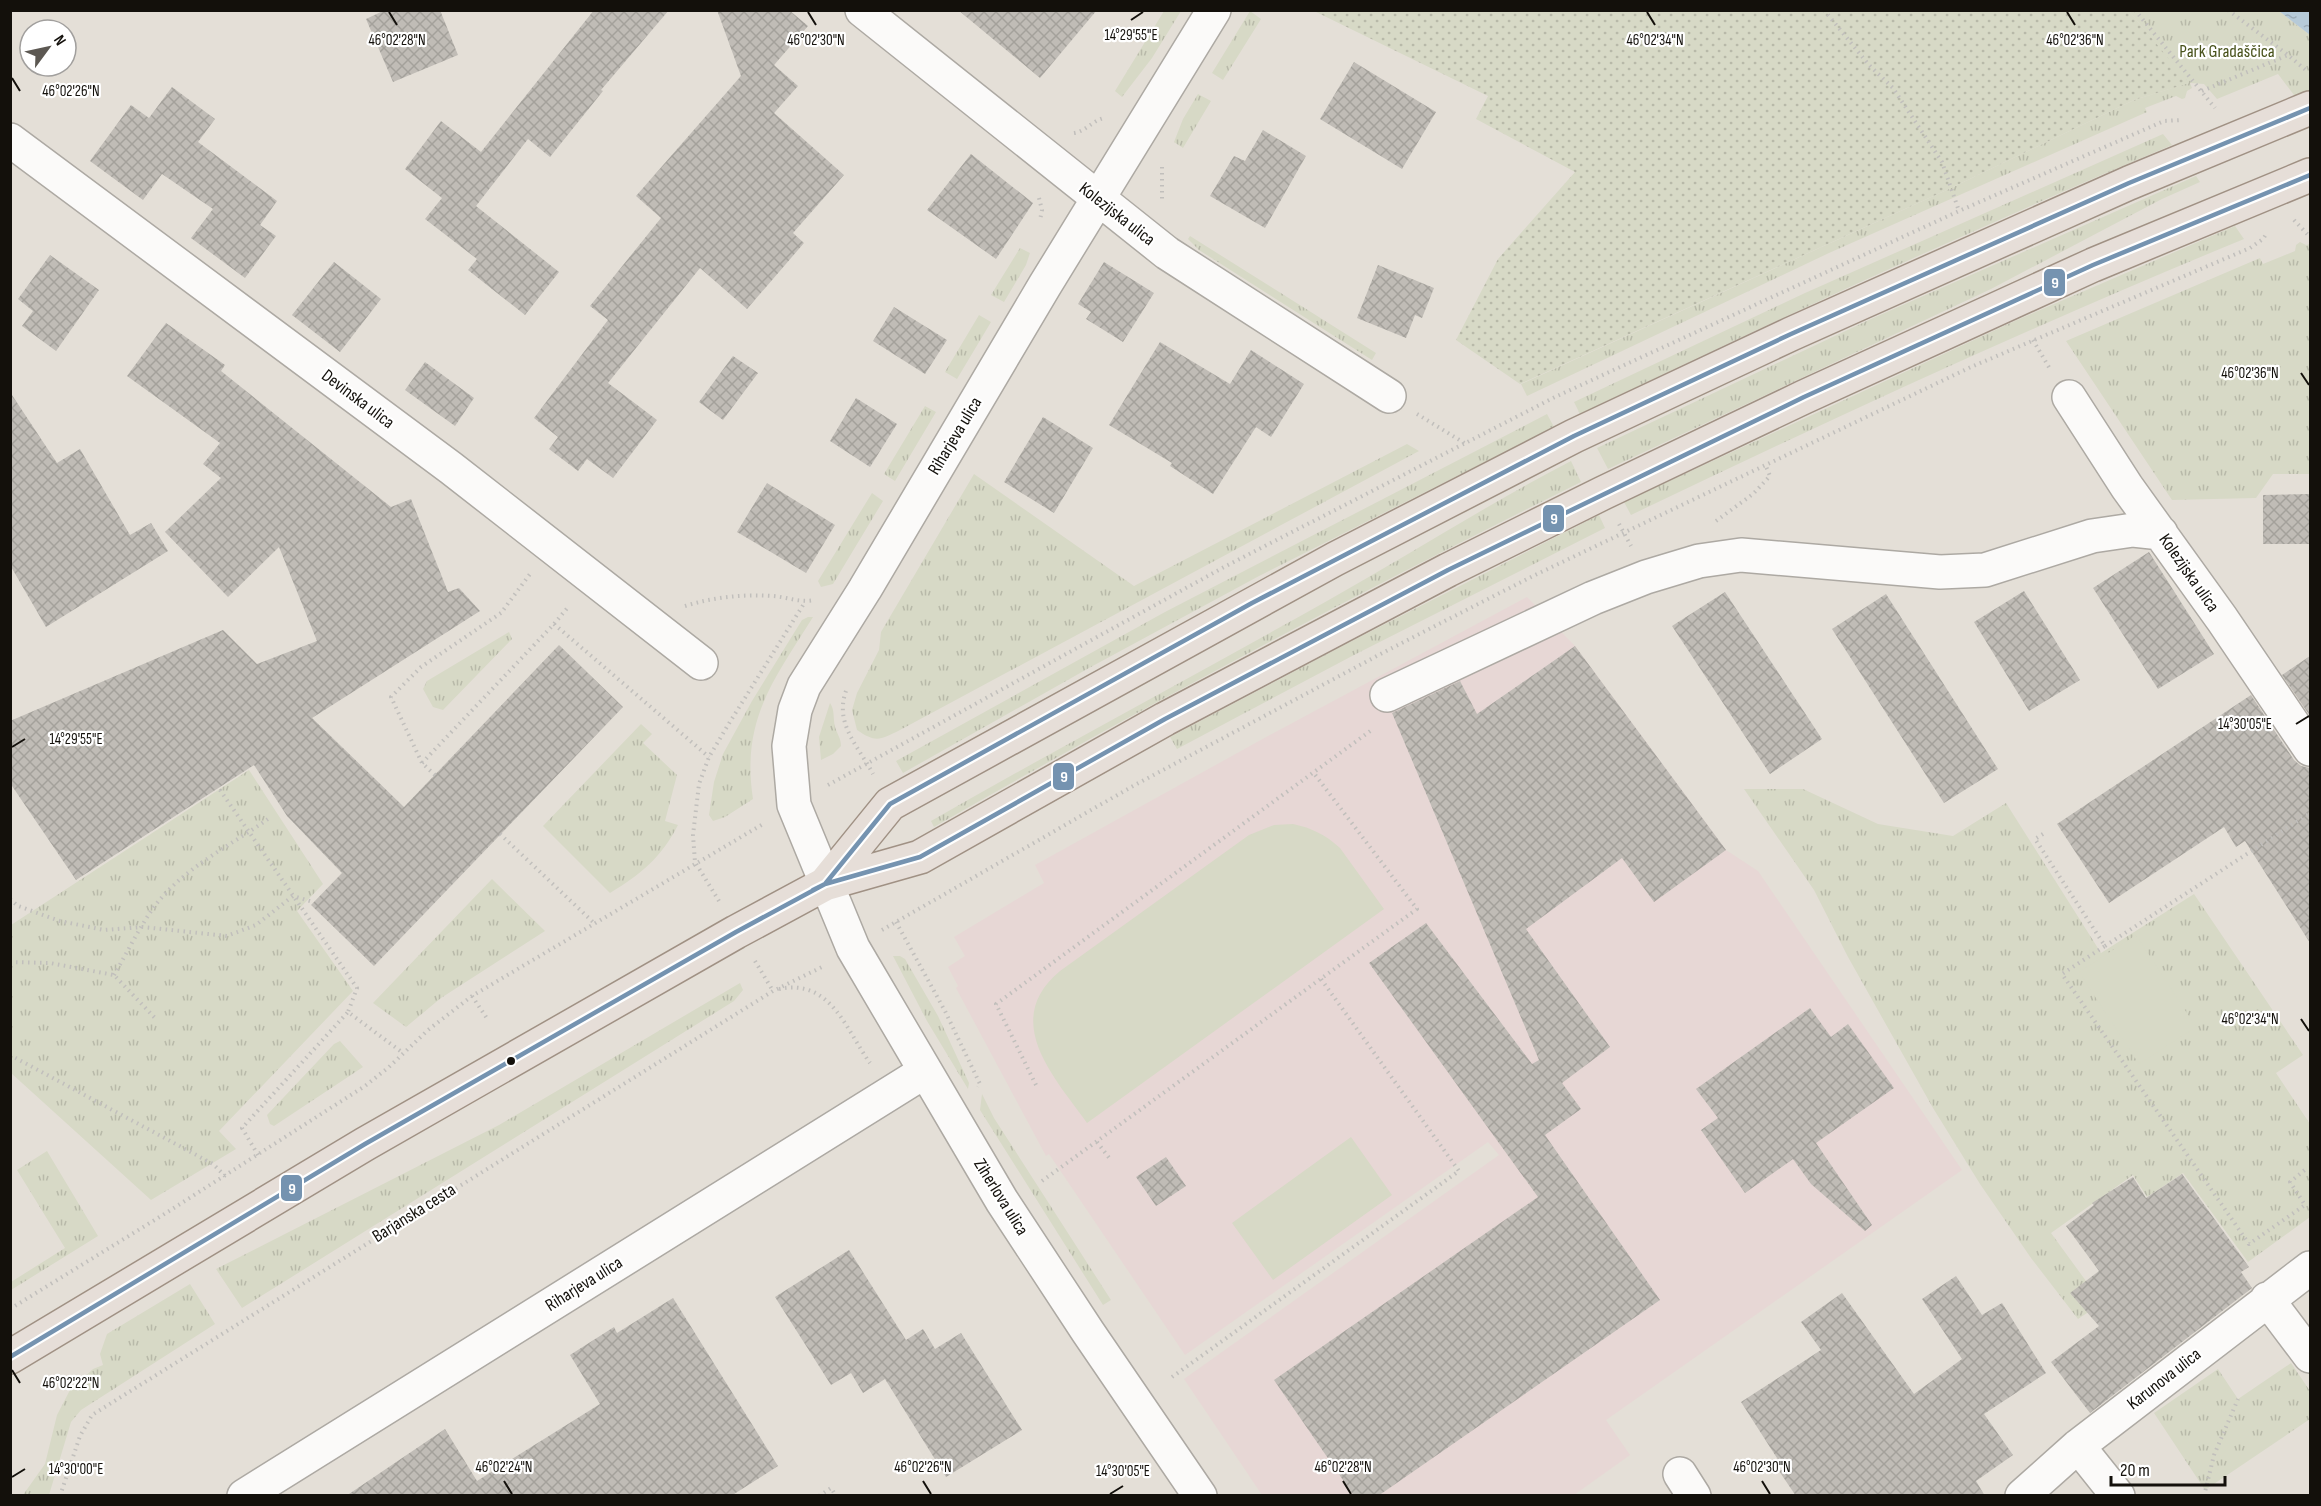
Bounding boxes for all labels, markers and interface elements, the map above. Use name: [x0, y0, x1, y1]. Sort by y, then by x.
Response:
north arrow: [18, 18, 78, 78]
text: 14°29'55"E: [1104, 26, 1158, 45]
text: 46°02'28"N: [368, 31, 426, 50]
text: 46°02'30"N: [787, 31, 845, 50]
text: 46°02'34"N: [1626, 31, 1684, 50]
text: 46°02'36"N: [2046, 31, 2104, 50]
text: N: [49, 32, 70, 49]
park label: Park Gradaščica: [2179, 41, 2275, 62]
text: 46°02'26"N: [42, 82, 100, 101]
street label: Kolezijska ulica: [1075, 178, 1159, 250]
line badge: 9: [2043, 268, 2066, 297]
text: 9: [2051, 274, 2059, 293]
text: 46°02'36"N: [2221, 364, 2279, 383]
street label: Devinska ulica: [317, 365, 399, 433]
street label: Riharjeva ulica: [924, 393, 986, 479]
line badge: 9: [1542, 504, 1565, 533]
text: 9: [1550, 510, 1558, 529]
street label: Kolezijska ulica: [2154, 530, 2224, 616]
text: 14°30'05"E: [2218, 715, 2272, 734]
text: 14°29'55"E: [49, 730, 103, 749]
line badge: 9: [1052, 762, 1075, 791]
text: 9: [1060, 768, 1068, 787]
text: 46°02'34"N: [2221, 1010, 2279, 1029]
unlabelled marker: [505, 1055, 517, 1067]
street label: Ziherlova ulica: [969, 1155, 1033, 1239]
line badge: 9: [280, 1174, 303, 1202]
street label: Barjanska cesta: [368, 1179, 460, 1247]
text: 9: [288, 1180, 296, 1199]
street label: Riharjeva ulica: [542, 1252, 626, 1316]
street label: Karunova ulica: [2123, 1344, 2205, 1414]
text: 46°02'22"N: [43, 1374, 99, 1393]
scale bar: [2111, 1449, 2225, 1487]
text: 46°02'24"N: [476, 1458, 532, 1477]
text: 46°02'26"N: [894, 1458, 952, 1477]
text: 46°02'28"N: [1314, 1458, 1372, 1477]
text: 46°02'30"N: [1733, 1458, 1791, 1477]
text: 14°30'00"E: [49, 1460, 103, 1479]
text: 20 m: [2120, 1460, 2150, 1481]
text: 14°30'05"E: [1096, 1462, 1150, 1481]

